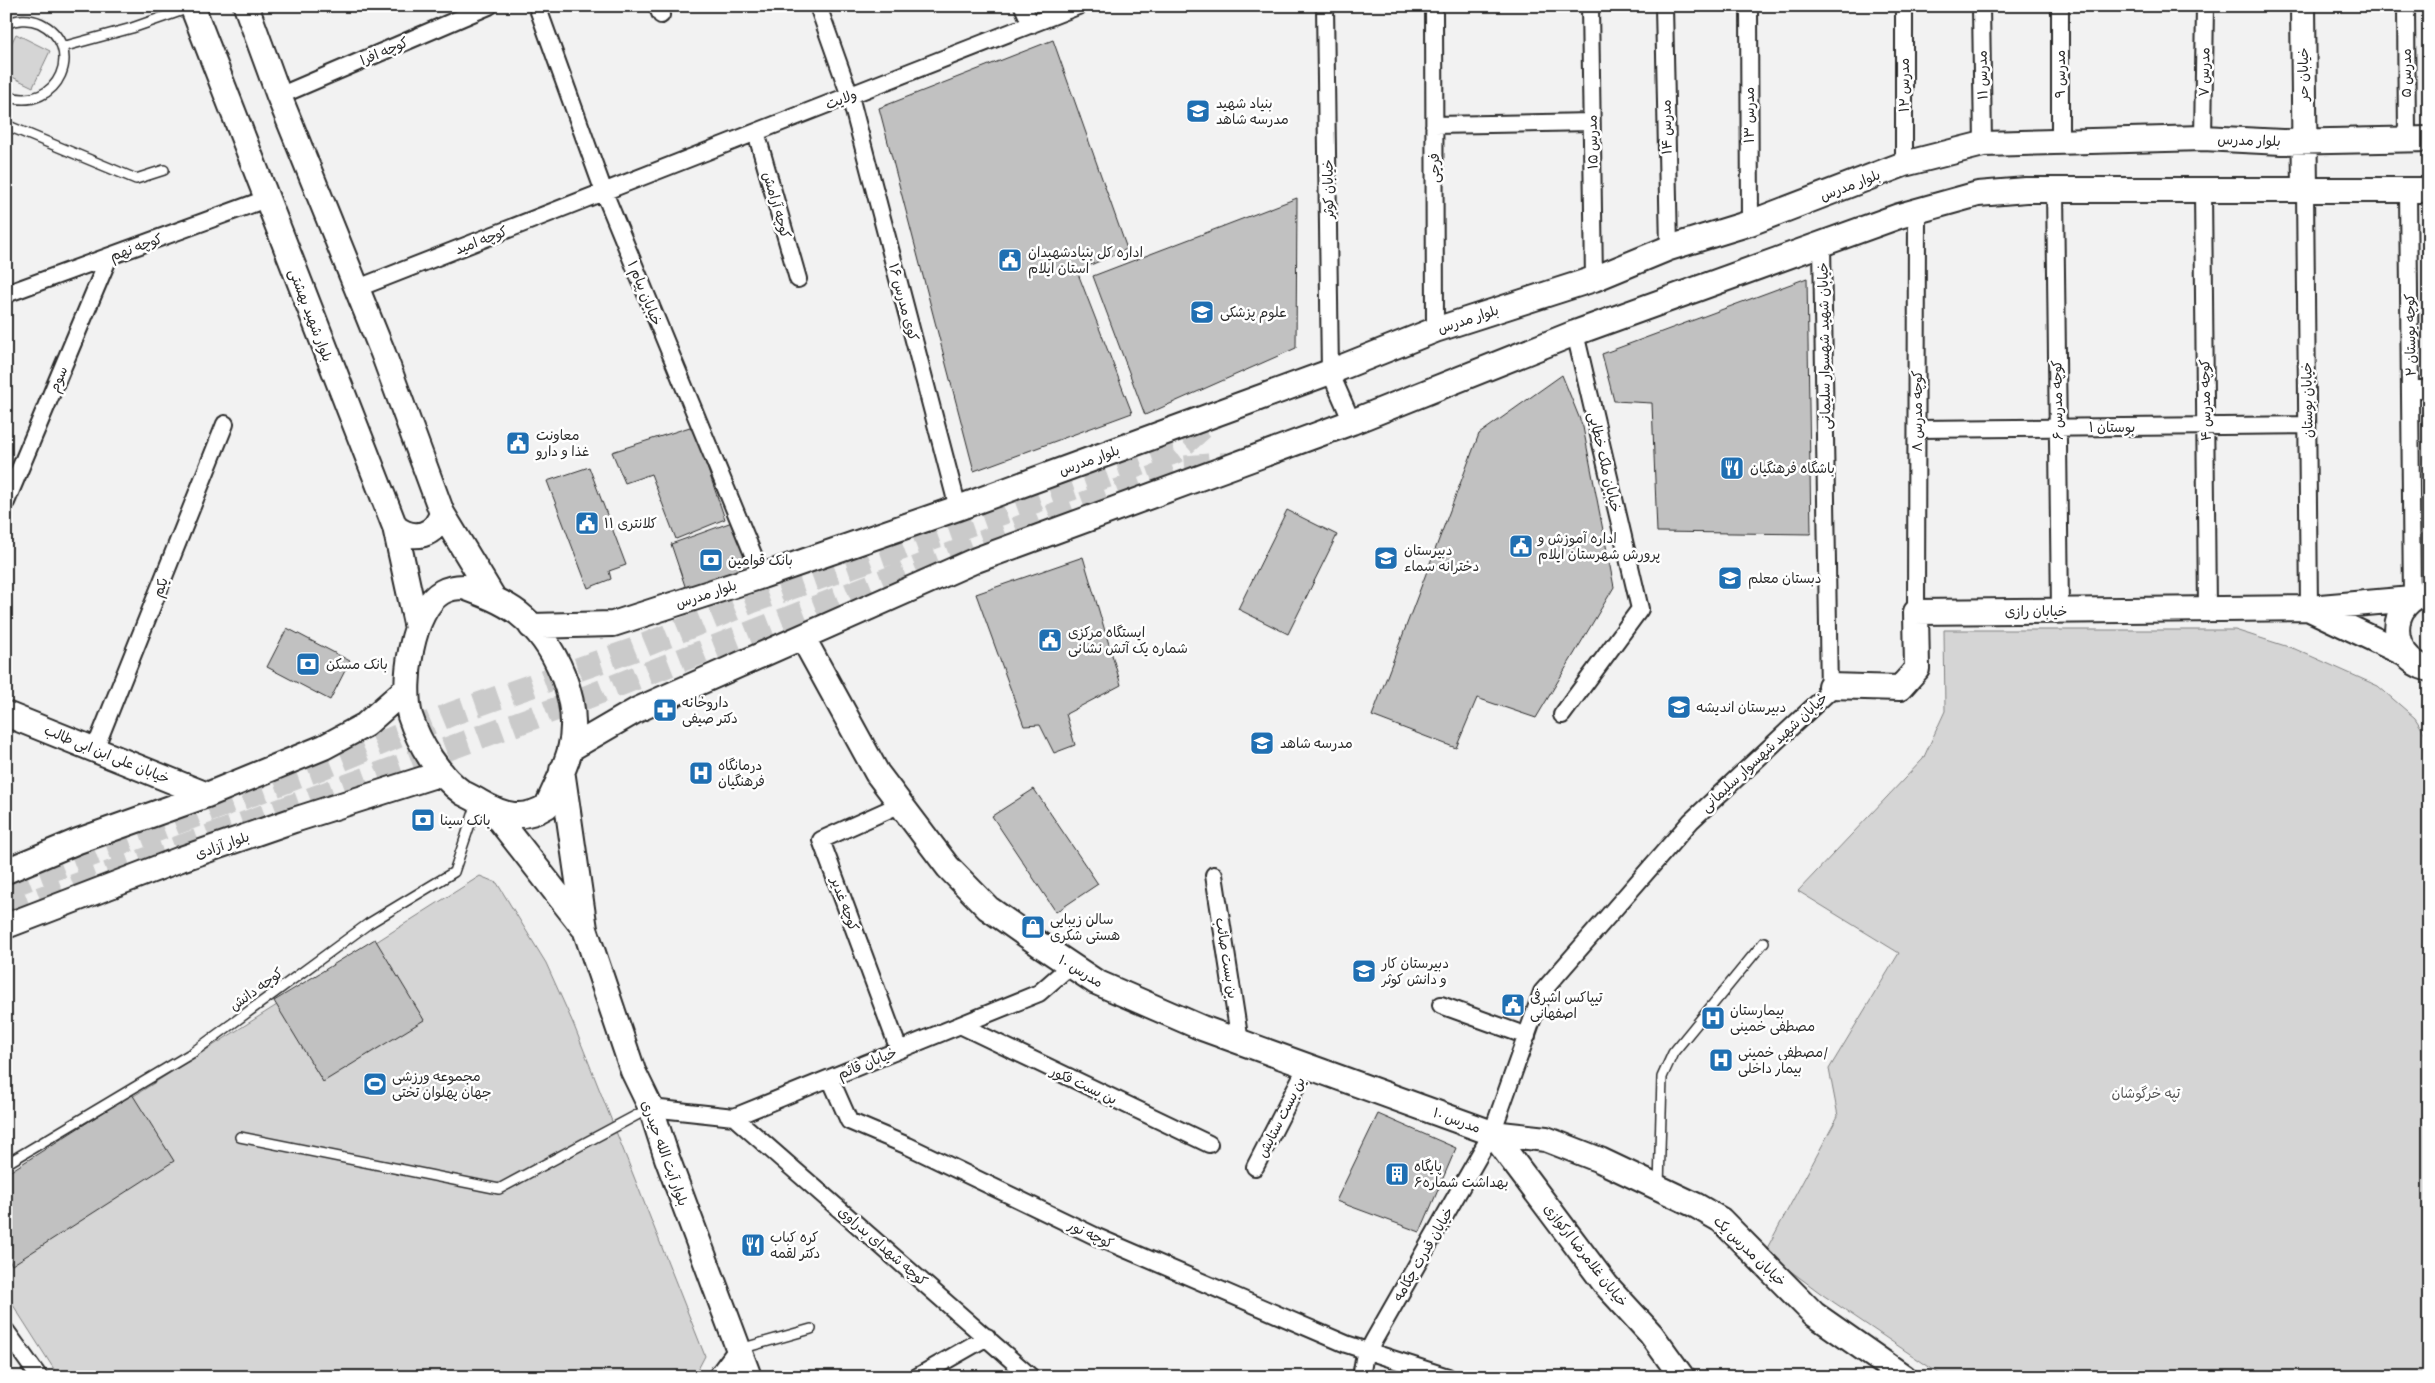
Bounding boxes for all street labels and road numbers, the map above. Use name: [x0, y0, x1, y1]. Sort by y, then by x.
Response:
street label: کوچه افرا: [357, 33, 411, 70]
street label: مدرس ۷: [2195, 47, 2213, 97]
street label: خیابان حر: [2294, 47, 2312, 102]
street label: مدرس ۵: [2397, 48, 2415, 98]
street label: مدرس ۱۱: [1973, 50, 1991, 100]
street label: مدرس ۹: [2051, 50, 2069, 98]
street label: مدرس ۱۲: [1895, 58, 1913, 112]
street label: ولایت: [823, 85, 859, 113]
street label: مدرس ۱۳: [1740, 87, 1758, 143]
street label: مدرس ۱۴: [1657, 99, 1675, 155]
street label: مدرس ۱۵: [1583, 115, 1601, 169]
street label: بلوار مدرس: [2217, 130, 2281, 150]
street label: فرجی: [1425, 153, 1443, 183]
street label: خیابان کوثر: [1318, 159, 1338, 220]
street label: بلوار مدرس: [1817, 165, 1883, 205]
street label: کوچه آرامش: [758, 170, 795, 241]
street label: کوچه امید: [452, 222, 510, 259]
street label: کوچه نهم: [107, 229, 165, 267]
street label: خیابان پیام ۱: [622, 258, 666, 329]
street label: کوی مدرس ۱۶: [885, 261, 923, 343]
street label: خیابان شهید شهسوار سلیمانی: [1814, 262, 1834, 430]
street label: بلوار شهید بهشتی: [285, 266, 337, 364]
street label: کوچه بوستان ۲: [2400, 293, 2421, 377]
street label: بلوار مدرس: [1435, 301, 1501, 337]
street label: کوچه مدرس ۴: [2195, 359, 2216, 441]
street label: کوچه مدرس ۶: [2047, 360, 2068, 440]
street label: خیابان بوستان: [2297, 362, 2317, 438]
street label: سوم: [45, 363, 74, 396]
street label: کوچه مدرس ۸: [1908, 370, 1927, 452]
street label: خیابان ملک خطایی: [1585, 410, 1625, 514]
street label: بوستان ۱: [2089, 418, 2135, 436]
street label: بلوار مدرس: [1056, 441, 1122, 479]
street label: یکم: [148, 574, 174, 600]
street label: بلوار مدرس: [673, 576, 739, 612]
street label: خیابان رازی: [2005, 602, 2067, 620]
street label: خیابان شهید شهسوار سلیمانی: [1697, 688, 1831, 816]
street label: خیابان علی ابن ابی طالب: [42, 721, 172, 787]
street label: بلوار آزادی: [192, 827, 252, 863]
street label: کوچه غدیر: [826, 873, 863, 934]
street label: بن بست صائب: [1212, 916, 1242, 1000]
street label: مدرس ۱۰: [1055, 951, 1107, 991]
street label: کوچه دانش: [226, 963, 287, 1015]
street label: خیابان قائم: [835, 1043, 900, 1085]
street label: بن بست فکور: [1047, 1061, 1120, 1108]
street label: بن بست ستایش: [1253, 1074, 1309, 1160]
street label: بلوار آیت الله حیدری: [638, 1098, 692, 1208]
street label: مدرس ۱۰: [1431, 1103, 1483, 1137]
street label: خیابان غلامرضا ارکوازی: [1540, 1200, 1632, 1310]
street label: کوچه شهدای بدراوی: [834, 1202, 931, 1291]
street label: خیابان قدرت چکامه: [1389, 1204, 1458, 1305]
street label: خیابان مدرس یک: [1710, 1212, 1790, 1290]
street label: کوچه نور: [1064, 1215, 1117, 1253]

